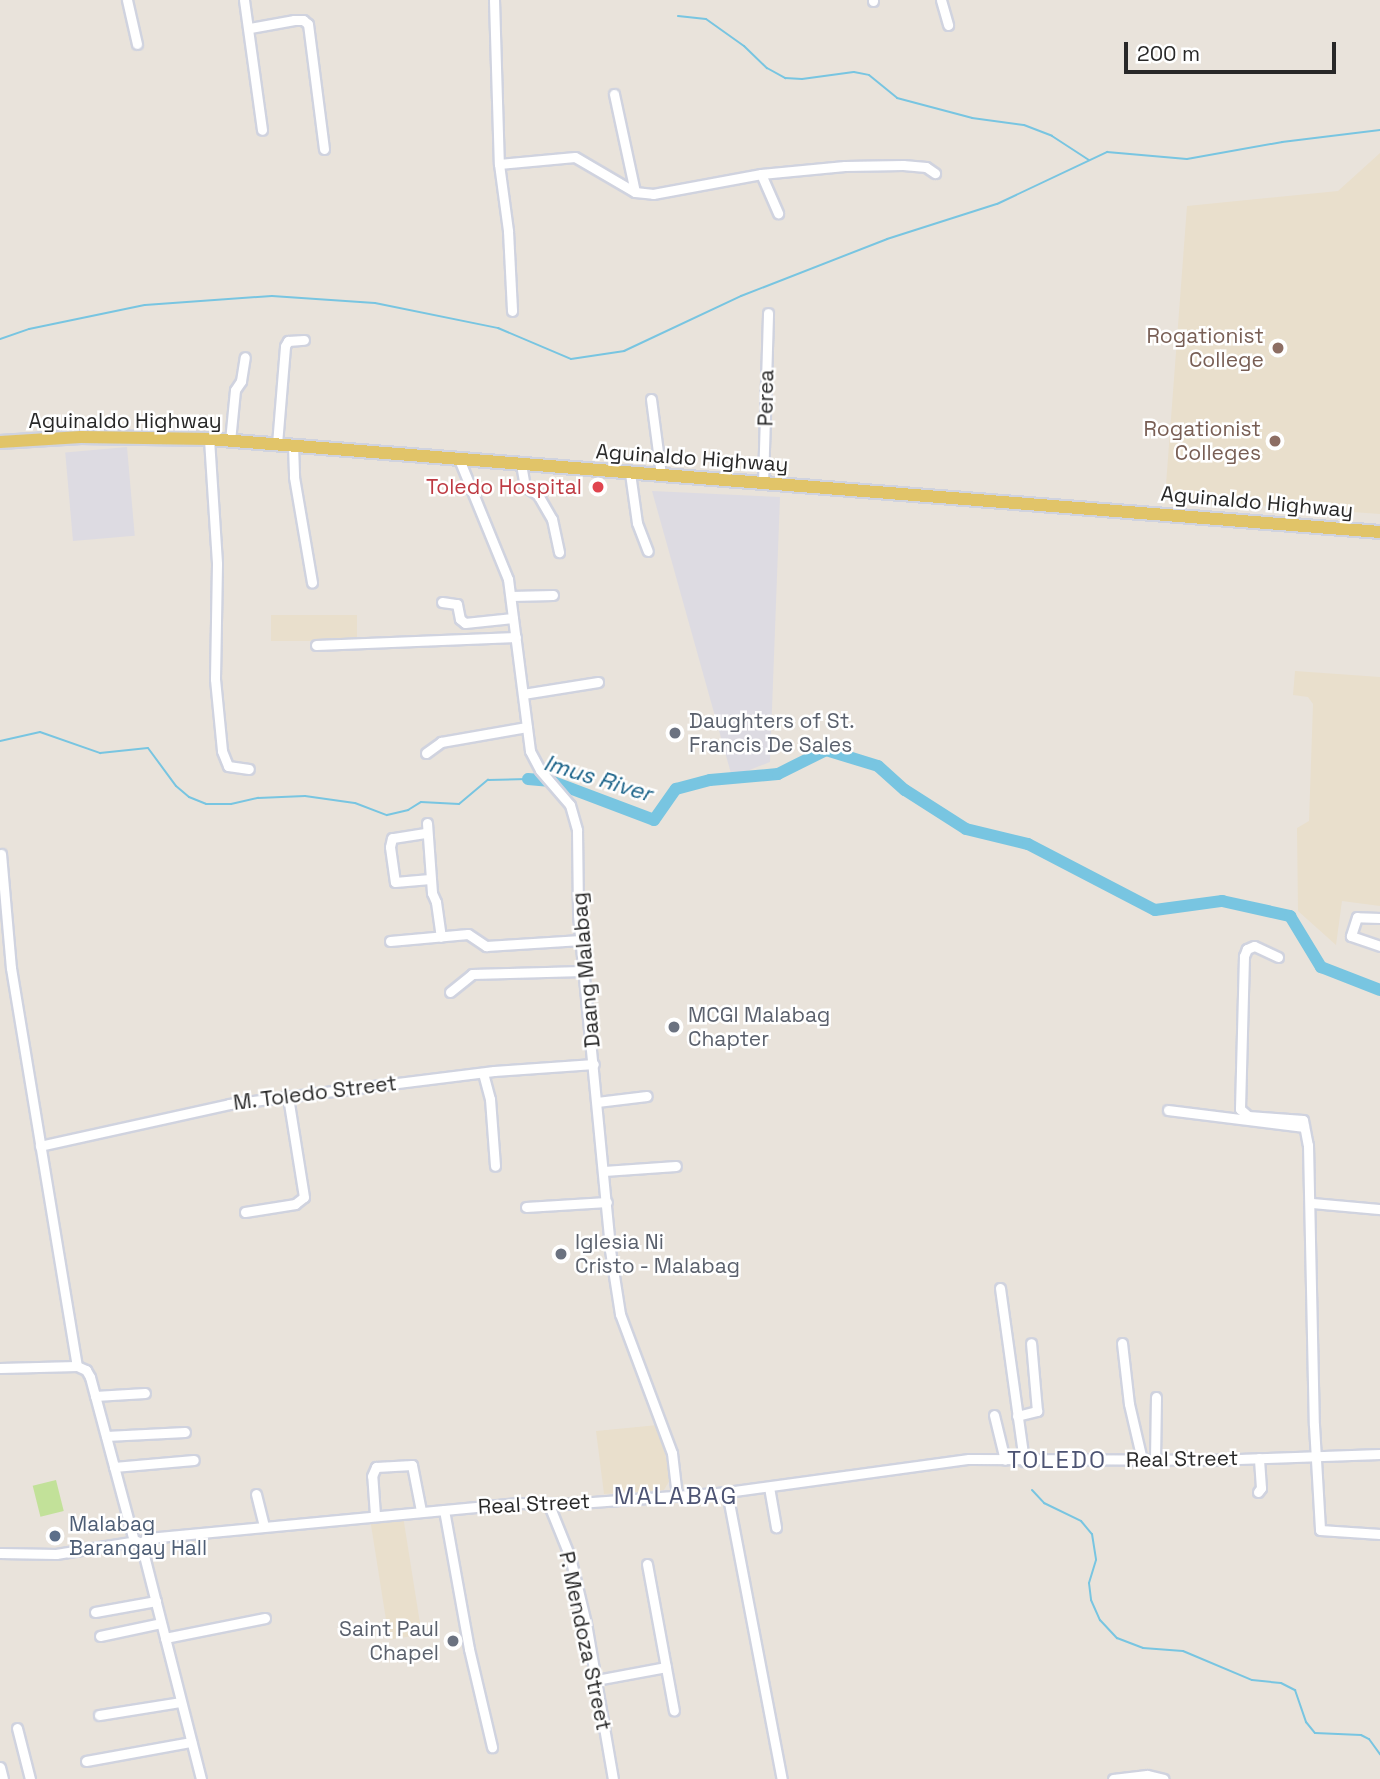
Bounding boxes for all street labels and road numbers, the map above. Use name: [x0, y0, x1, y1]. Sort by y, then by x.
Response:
street label: Perea: [753, 369, 779, 427]
street label: Aguinaldo Highway: [28, 408, 222, 434]
street label: Aguinaldo Highway: [595, 439, 789, 477]
street label: Aguinaldo Highway: [1160, 481, 1354, 523]
street label: Daang Malabag: [567, 891, 605, 1049]
street label: M. Toledo Street: [231, 1070, 399, 1116]
street label: Real Street: [1126, 1445, 1238, 1473]
street label: Real Street: [477, 1488, 591, 1520]
street label: P. Mendoza Street: [554, 1549, 616, 1733]

